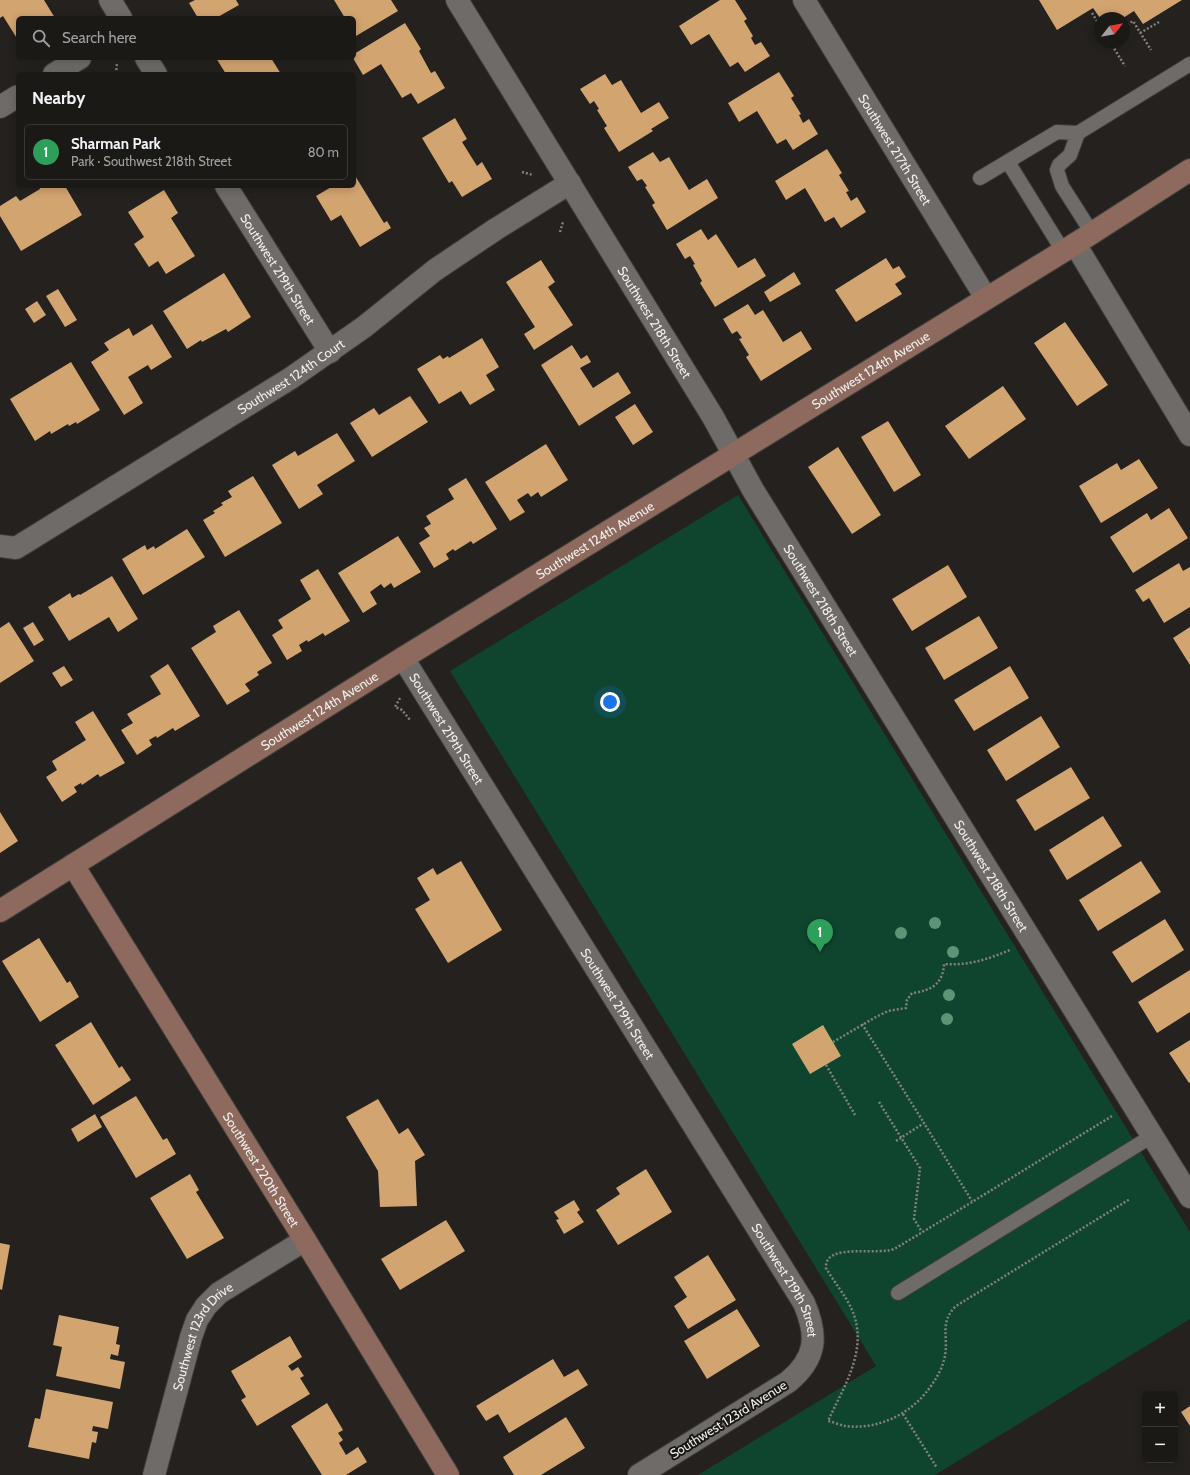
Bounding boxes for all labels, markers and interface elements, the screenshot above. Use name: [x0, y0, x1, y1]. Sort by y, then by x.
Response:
north arrow: [1094, 12, 1130, 48]
search box: [16, 16, 356, 60]
icon: search: [30, 27, 52, 49]
text: Search here: [62, 29, 137, 47]
text: Nearby: [32, 88, 85, 108]
street label: Southwest 217th Street: [855, 91, 935, 208]
text: Sharman Park: [71, 135, 161, 153]
text: 1: [44, 144, 48, 160]
text: 80 m: [308, 144, 339, 160]
text: Park · Southwest 218th Street: [71, 153, 232, 169]
street label: Southwest 219th Street: [237, 211, 319, 328]
street label: Southwest 218th Street: [614, 263, 695, 382]
street label: Southwest 124th Avenue: [809, 327, 933, 412]
street label: Southwest 124th Court: [234, 335, 348, 417]
street label: Southwest 124th Avenue: [533, 497, 657, 582]
street label: Southwest 218th Street: [780, 541, 862, 659]
street label: Southwest 124th Avenue: [258, 667, 381, 753]
street label: Southwest 219th Street: [406, 670, 488, 788]
your location: [600, 692, 620, 712]
street label: Southwest 218th Street: [951, 817, 1032, 935]
pin: 1: [807, 919, 833, 952]
street label: Southwest 219th Street: [577, 945, 659, 1063]
street label: Southwest 220th Street: [220, 1109, 303, 1230]
street label: Southwest 219th Street: [748, 1220, 821, 1338]
street label: Southwest 123rd Drive: [169, 1278, 236, 1393]
street label: Southwest 123rd Avenue: [667, 1376, 790, 1462]
map controls: [1142, 1391, 1178, 1463]
button: +: [1142, 1391, 1178, 1427]
button: −: [1142, 1427, 1178, 1463]

